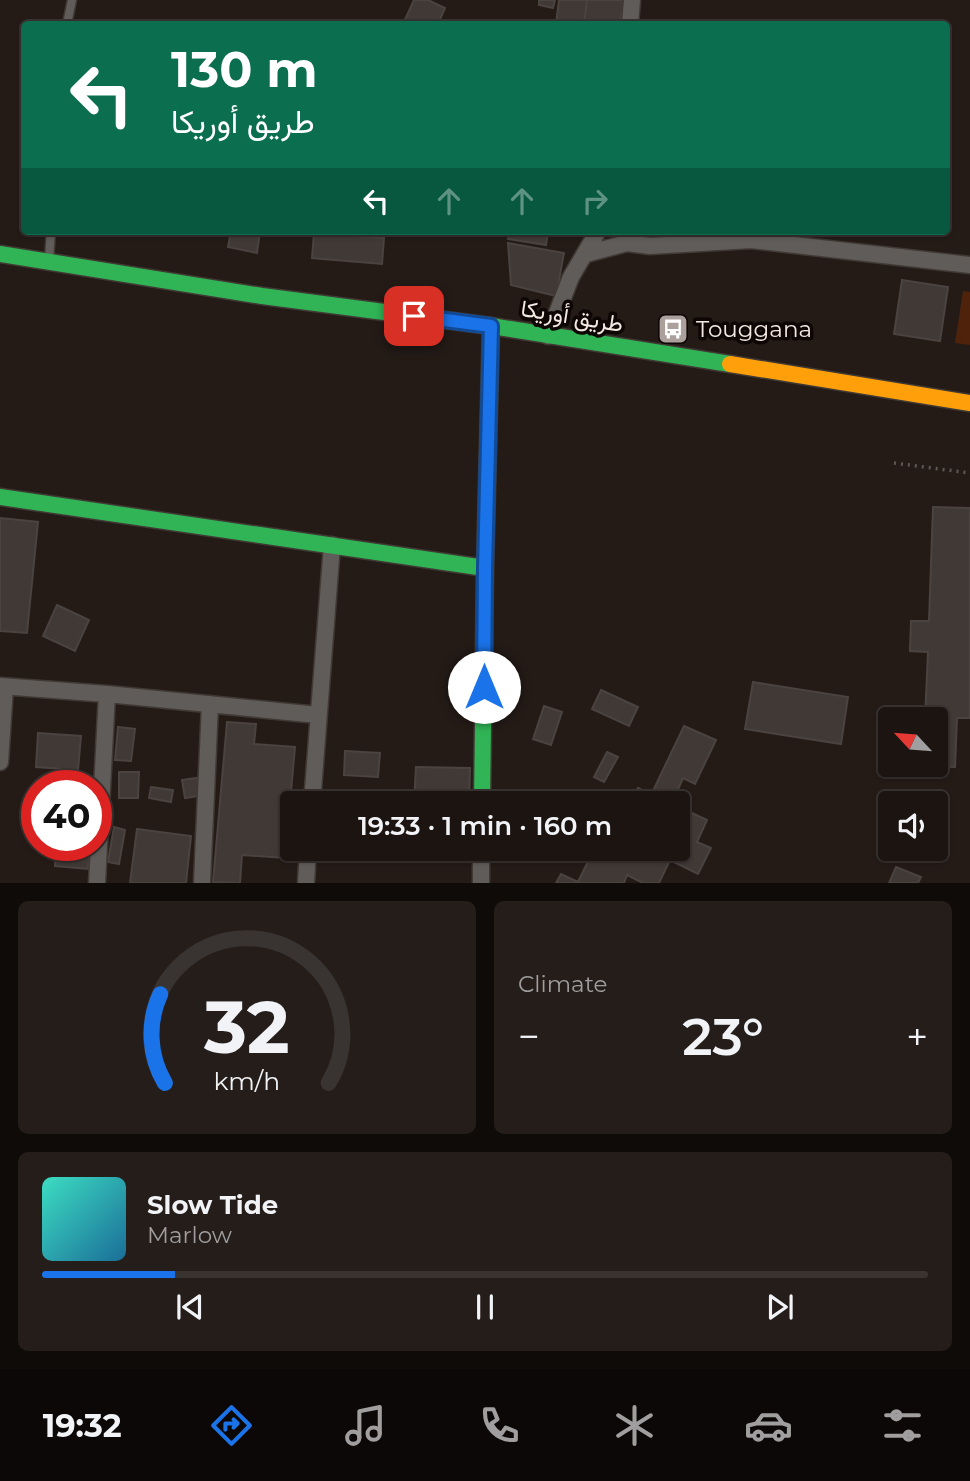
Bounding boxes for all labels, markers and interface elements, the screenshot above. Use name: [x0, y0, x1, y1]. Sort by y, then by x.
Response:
text: 130 m: [171, 40, 318, 99]
icon: left: [56, 49, 147, 140]
text: طريق أوريكا: [171, 102, 315, 141]
icon: left: [357, 182, 395, 220]
icon: ahead: [430, 182, 468, 220]
icon: ahead: [503, 182, 541, 220]
icon: right: [576, 182, 614, 220]
pin: [384, 286, 444, 346]
street label: طريق أوريكا: [519, 294, 625, 339]
icon: arrive: [395, 297, 433, 335]
bus stop icon: Touggana: [656, 312, 690, 346]
place label: Touggana: [696, 315, 812, 343]
position arrow: [447, 650, 521, 724]
north arrow: [878, 707, 948, 777]
map controls: [878, 707, 948, 861]
speed limit sign: 40: [21, 770, 112, 861]
button: sound: [878, 791, 948, 861]
text: 19:33 · 1 min · 160 m: [358, 810, 612, 842]
text: Climate: [518, 970, 607, 998]
text: 32: [203, 984, 290, 1072]
text: 23°: [682, 1005, 764, 1068]
text: −: [518, 1013, 540, 1060]
text: +: [906, 1013, 928, 1060]
text: km/h: [214, 1066, 280, 1096]
text: Slow Tide: [147, 1189, 278, 1221]
text: Marlow: [147, 1221, 232, 1249]
icon: previous: [171, 1288, 209, 1326]
icon: pause: [466, 1288, 504, 1326]
icon: next: [761, 1288, 799, 1326]
icon: directions: [207, 1401, 256, 1450]
icon: music: [341, 1401, 390, 1450]
icon: phone: [475, 1401, 524, 1450]
icon: climate: [610, 1401, 659, 1450]
icon: car: [744, 1401, 793, 1450]
icon: filters: [878, 1401, 927, 1450]
text: 19:32: [43, 1406, 122, 1445]

